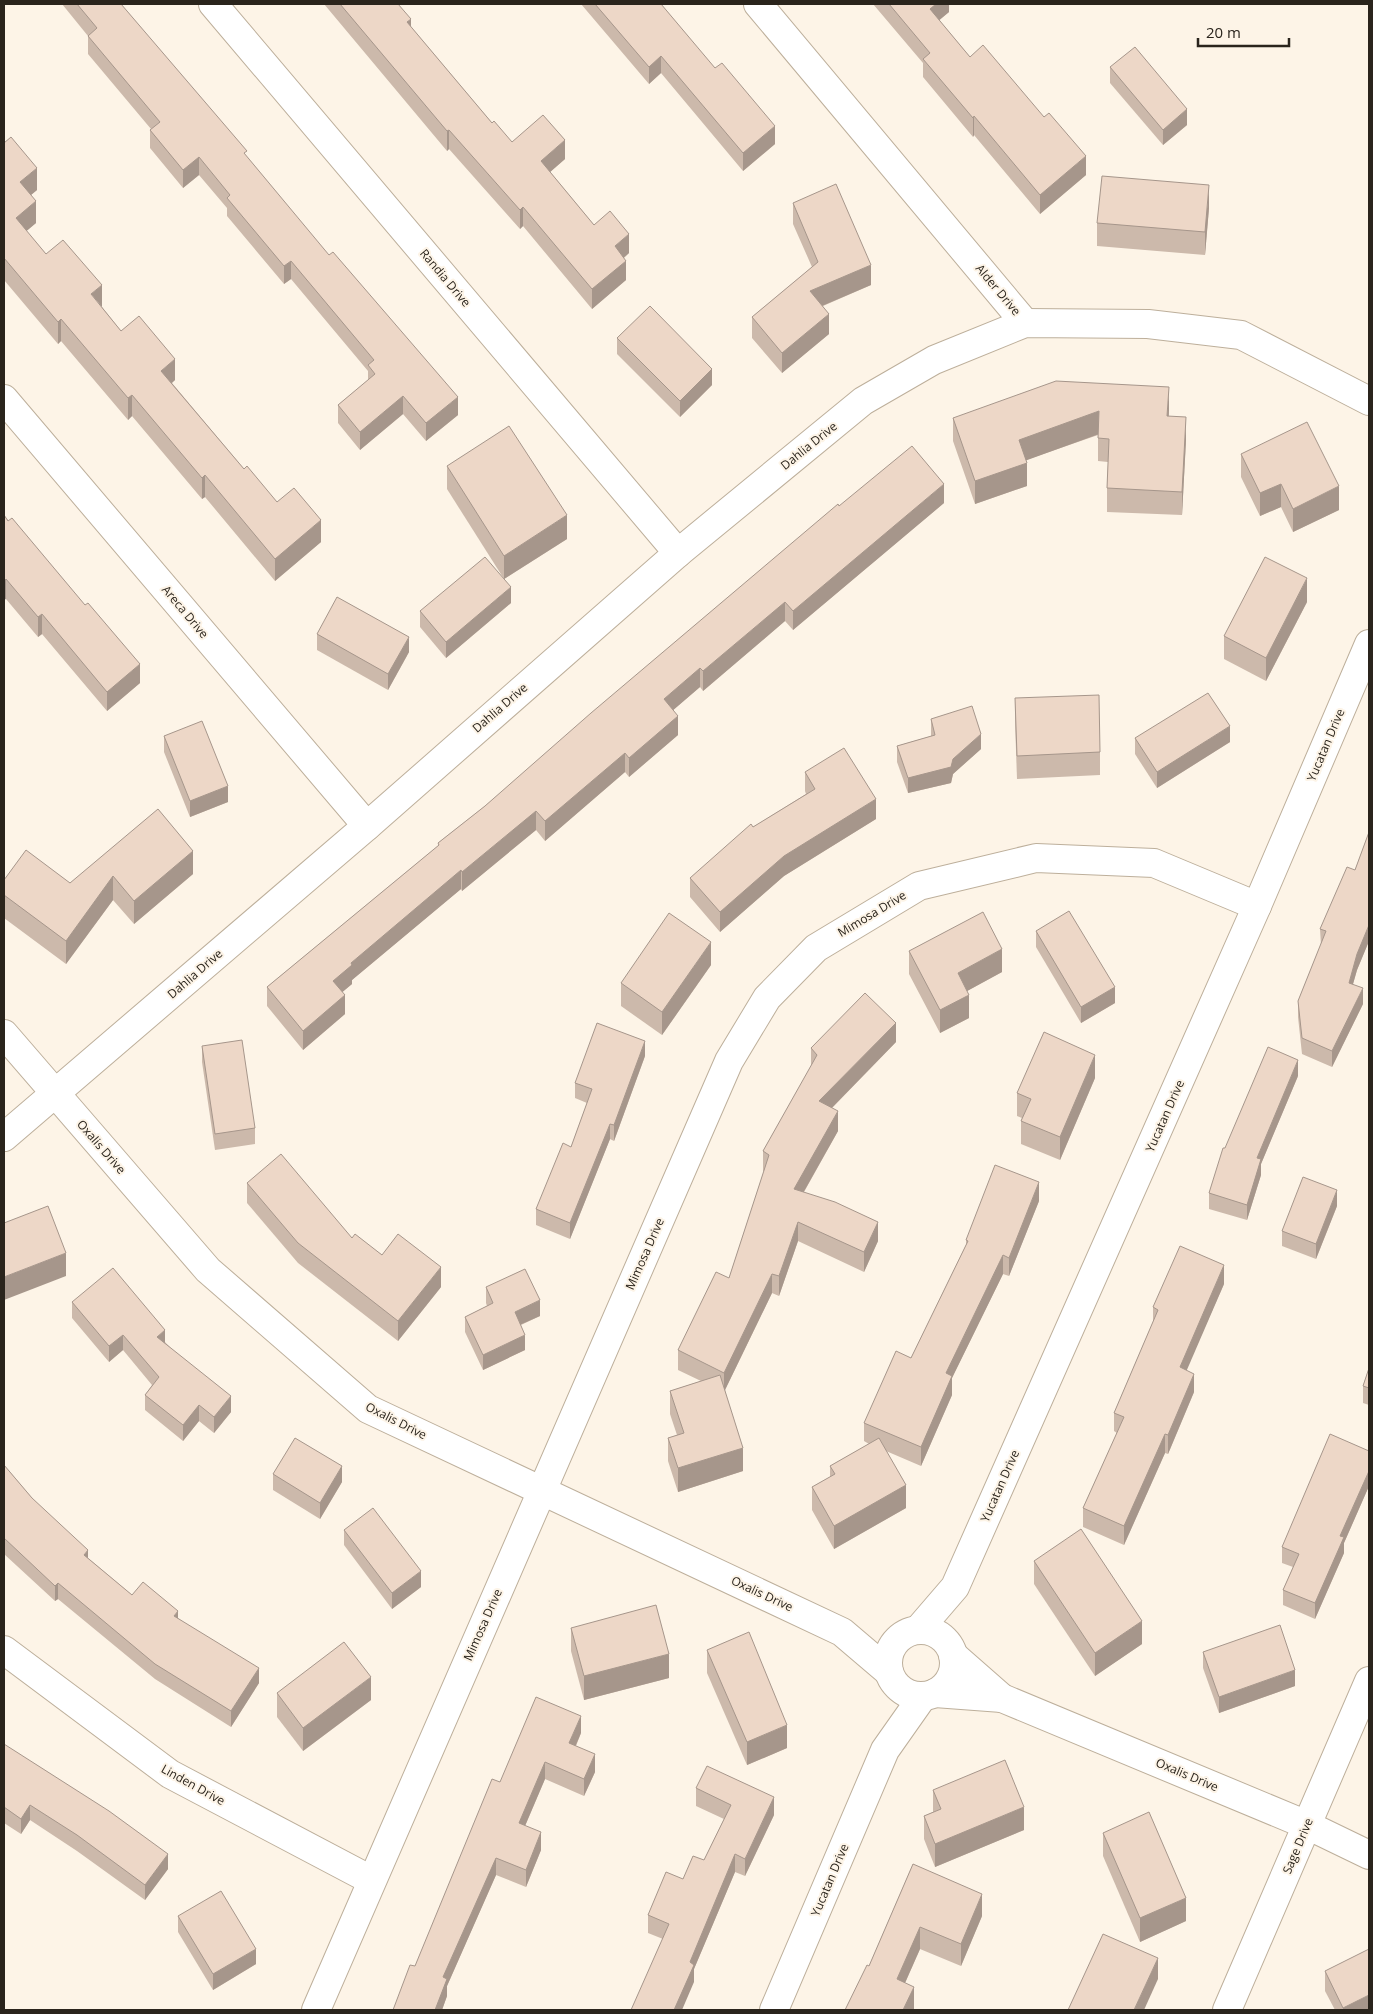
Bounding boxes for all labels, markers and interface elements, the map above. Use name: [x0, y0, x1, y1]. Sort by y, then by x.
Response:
scale bar: [1198, 15, 1289, 47]
text: 20 m: [1206, 22, 1241, 42]
street label: Randia Drive: [416, 245, 475, 311]
street label: Alder Drive: [972, 260, 1025, 319]
street label: Dahlia Drive: [777, 417, 841, 474]
street label: Areca Drive: [158, 582, 213, 642]
street label: Dahlia Drive: [468, 679, 531, 736]
street label: Yucatan Drive: [1303, 706, 1349, 784]
street label: Mimosa Drive: [834, 886, 909, 941]
street label: Dahlia Drive: [163, 945, 226, 1002]
street label: Yucatan Drive: [1141, 1077, 1188, 1155]
street label: Oxalis Drive: [73, 1116, 130, 1178]
street label: Mimosa Drive: [621, 1215, 668, 1292]
street label: Oxalis Drive: [363, 1398, 430, 1443]
street label: Yucatan Drive: [976, 1447, 1023, 1525]
street label: Oxalis Drive: [728, 1572, 796, 1615]
street label: Mimosa Drive: [459, 1586, 506, 1663]
street label: Oxalis Drive: [1153, 1754, 1221, 1795]
street label: Linden Drive: [158, 1760, 228, 1809]
street label: Sage Drive: [1278, 1815, 1317, 1876]
street label: Yucatan Drive: [807, 1841, 853, 1919]

